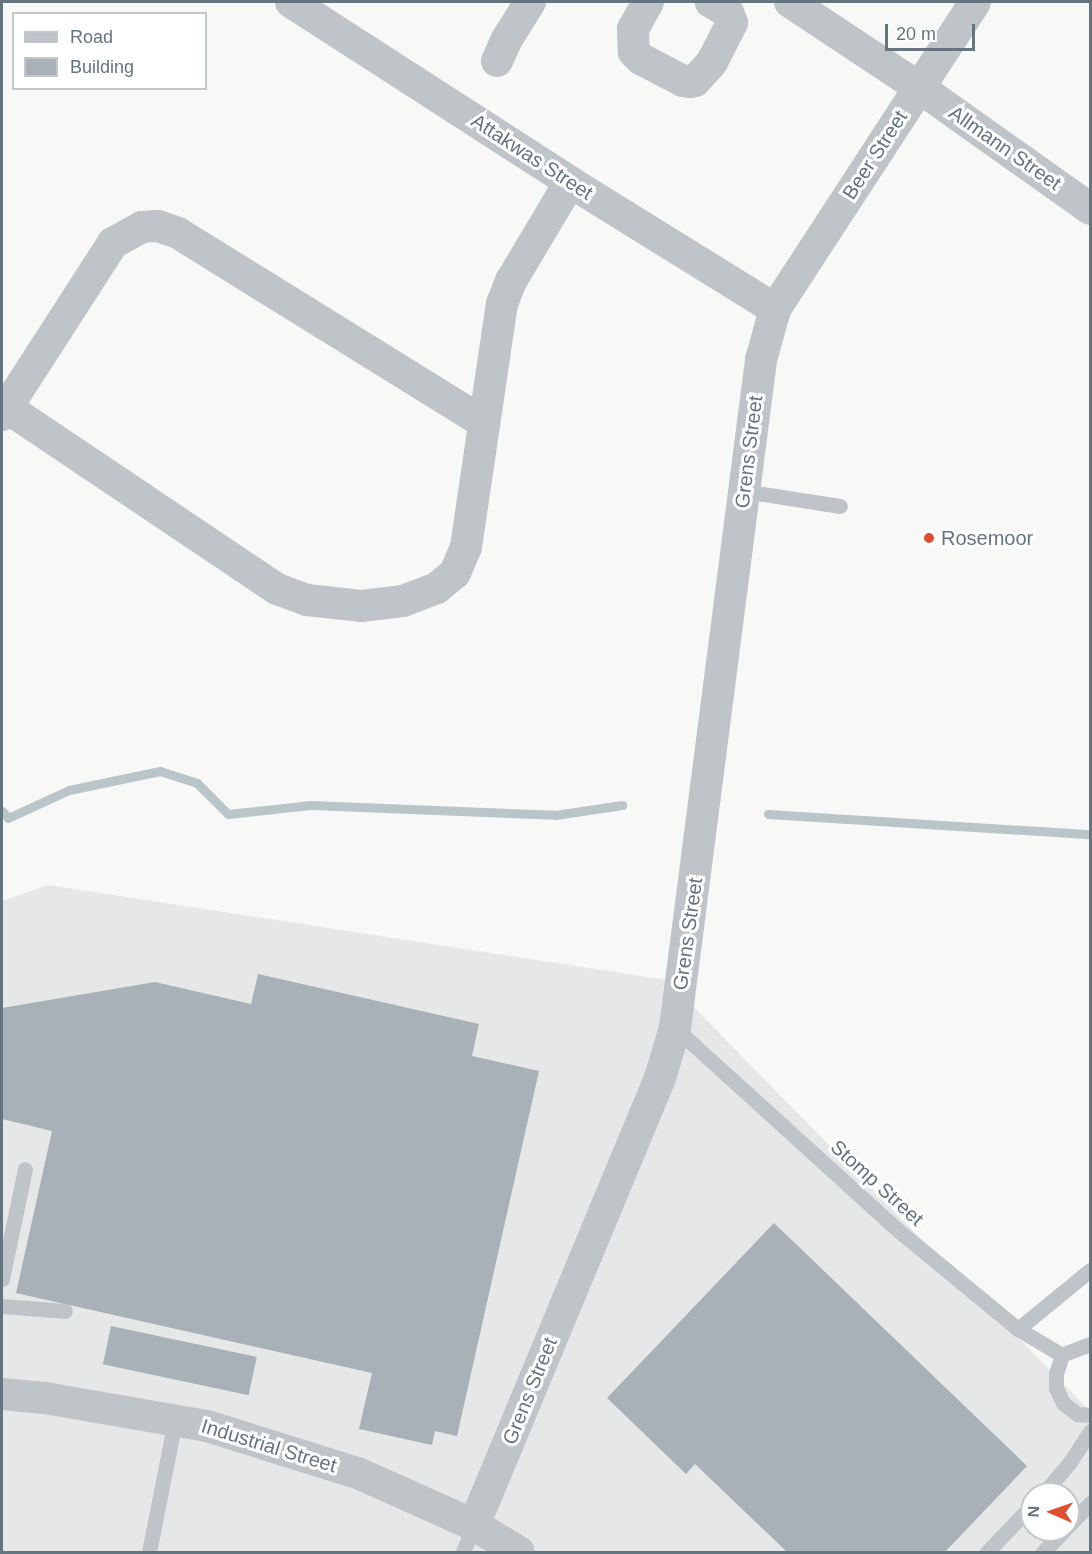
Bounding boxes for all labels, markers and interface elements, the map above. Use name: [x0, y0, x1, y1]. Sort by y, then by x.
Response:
legend: [12, 12, 207, 90]
scale bar: [888, 12, 978, 50]
text: 20 m: [896, 24, 936, 44]
text: Road: [70, 27, 113, 47]
text: Building: [70, 57, 134, 77]
street label: Allmann Street: [944, 101, 1066, 195]
street label: Beer Street: [837, 106, 913, 204]
street label: Attakwas Street: [467, 109, 597, 205]
street label: Grens Street: [730, 394, 768, 510]
place label: Rosemoor: [941, 526, 1033, 550]
marker: Rosemoor: [922, 531, 936, 545]
street label: Grens Street: [668, 876, 708, 992]
street label: Stomp Street: [826, 1135, 928, 1231]
street label: Grens Street: [498, 1334, 562, 1448]
street label: Industrial Street: [199, 1414, 339, 1478]
north arrow: [1020, 1482, 1080, 1542]
text: N: [1025, 1505, 1042, 1517]

